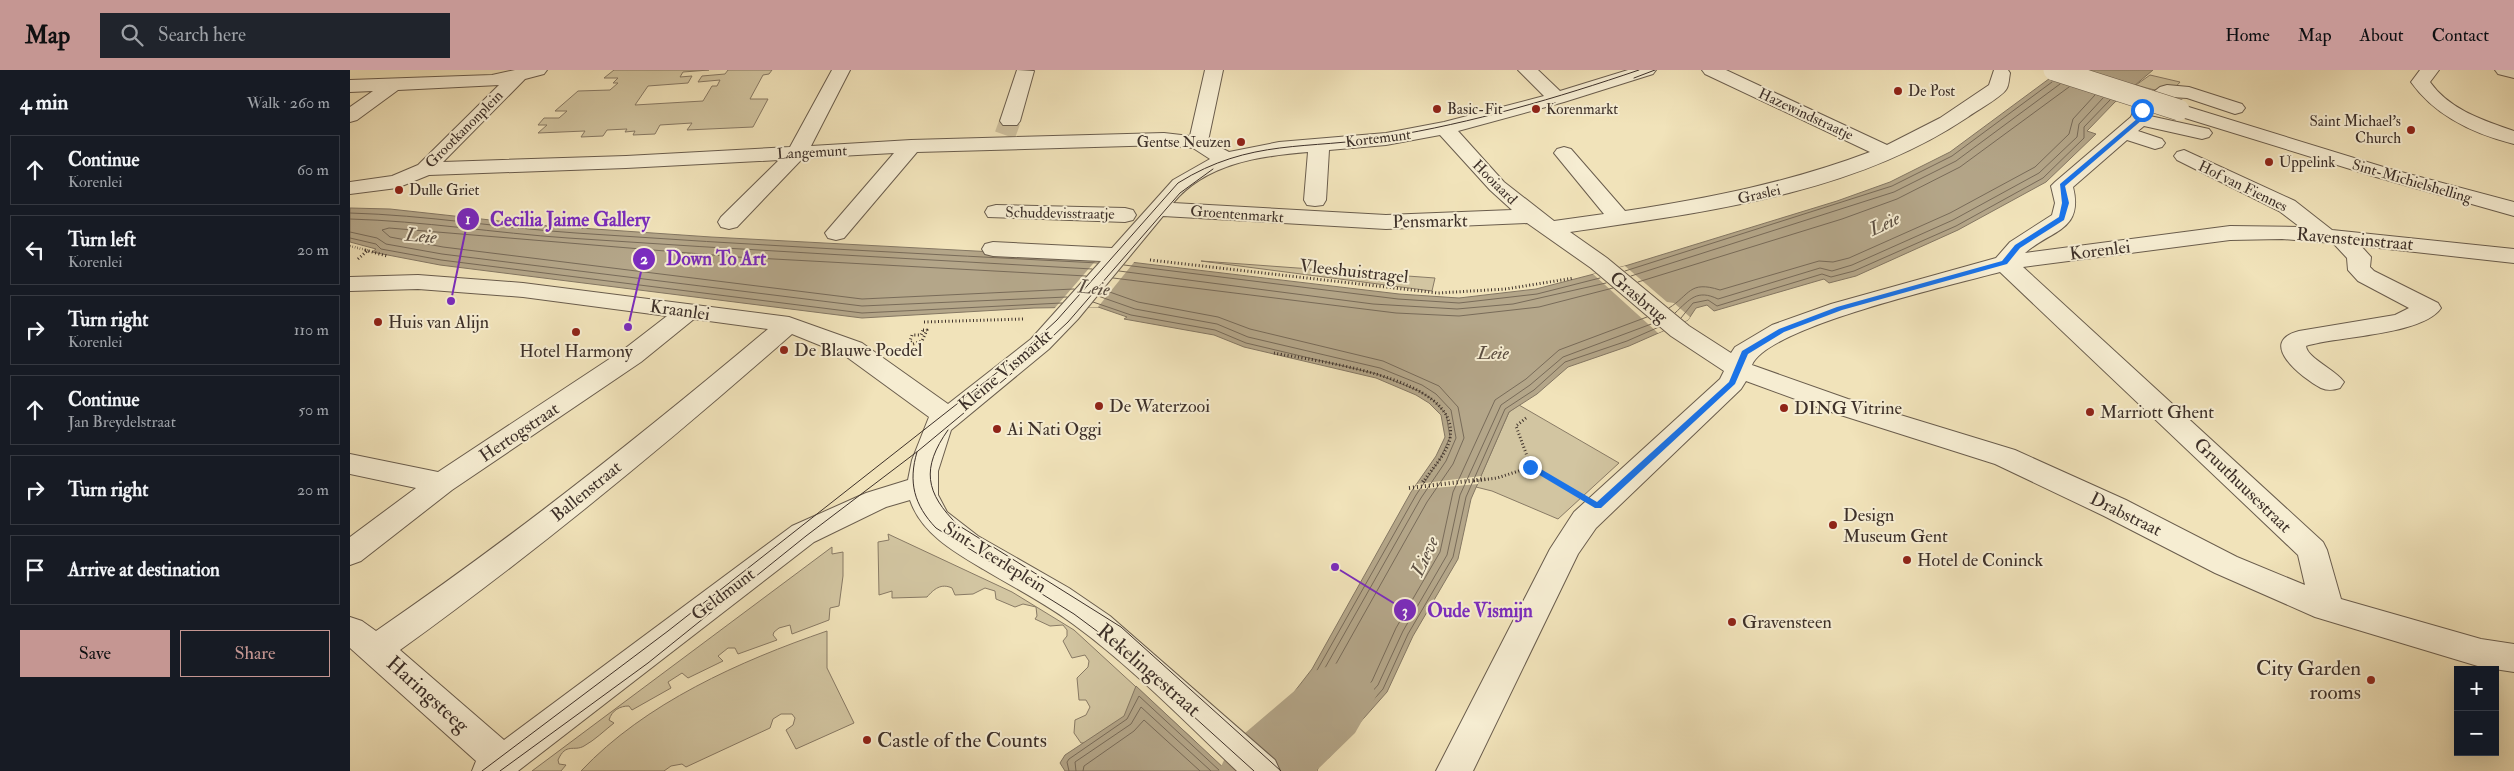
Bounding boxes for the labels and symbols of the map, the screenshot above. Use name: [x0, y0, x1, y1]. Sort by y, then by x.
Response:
place label: De Post: [1908, 82, 1955, 101]
street label: Hazewindstraatje: [1755, 84, 1856, 145]
marker: De Post: [1892, 85, 1904, 97]
street label: Grootkanonplein: [421, 86, 508, 173]
route start: [2131, 99, 2154, 122]
place label: Basic-Fit: [1447, 100, 1503, 119]
place label: Korenmarkt: [1546, 100, 1618, 119]
marker: Basic-Fit: [1431, 103, 1443, 115]
marker: Korenmarkt: [1530, 103, 1542, 115]
place label: Saint Michael's Church: [2309, 112, 2401, 148]
marker: Saint Michael's Church: [2405, 124, 2417, 136]
street label: Kortemunt: [1344, 125, 1412, 152]
place label: Gentse Neuzen: [1137, 133, 1231, 152]
marker: Gentse Neuzen: [1235, 136, 1247, 148]
street label: Langemunt: [776, 141, 848, 164]
place label: Uppelink: [2279, 153, 2335, 173]
street label: Sint-Michielshelling: [2350, 155, 2474, 208]
street label: Hooiaard: [1468, 156, 1521, 209]
marker: Uppelink: [2263, 156, 2275, 168]
street label: Hof van Fiennes: [2195, 157, 2291, 216]
street label: Graslei: [1736, 180, 1782, 209]
place label: Dulle Griet: [409, 181, 479, 200]
marker: Dulle Griet: [393, 184, 405, 196]
callout: Cecilia Jaime Gallery: [455, 202, 660, 236]
street label: Groentenmarkt: [1190, 202, 1284, 227]
street label: Schuddevisstraatje: [1005, 203, 1115, 224]
water label: Leie: [1864, 206, 1904, 242]
text: Cecilia Jaime Gallery: [490, 208, 651, 233]
street label: Pensmarkt: [1392, 209, 1468, 234]
text: 1: [465, 210, 471, 229]
water label: Leie: [403, 223, 438, 249]
street label: Ravensteinstraat: [2295, 223, 2415, 256]
street label: Korenlei: [2068, 235, 2132, 266]
callout: Down To Art: [631, 242, 776, 276]
text: Down To Art: [666, 247, 767, 271]
text: 2: [640, 250, 648, 269]
street label: Vleeshuistragel: [1298, 254, 1410, 289]
street label: Grasbrug: [1605, 266, 1673, 329]
water label: Leie: [1076, 274, 1112, 302]
street label: Kraanlei: [649, 295, 712, 326]
place label: Huis van Alijn: [388, 311, 489, 334]
marker: Huis van Alijn: [372, 316, 384, 328]
street label: Kleine Vismarkt: [954, 324, 1057, 416]
marker: Hotel Harmony: [570, 326, 582, 338]
place label: De Blauwe Poedel: [794, 339, 923, 362]
place label: Hotel Harmony: [519, 340, 634, 363]
water label: Leie: [1476, 341, 1509, 365]
marker: De Blauwe Poedel: [778, 344, 790, 356]
place label: De Waterzooi: [1109, 395, 1210, 418]
street label: Hertogstraat: [475, 397, 564, 468]
place label: DING Vitrine: [1794, 397, 1903, 420]
marker: De Waterzooi: [1093, 400, 1105, 412]
place label: Marriott Ghent: [2100, 401, 2214, 424]
marker: DING Vitrine: [1778, 402, 1790, 414]
marker: Marriott Ghent: [2084, 406, 2096, 418]
place label: Ai Nati Oggi: [1006, 418, 1102, 441]
marker: Ai Nati Oggi: [991, 423, 1003, 435]
street label: Gruuthuusestraat: [2189, 433, 2297, 538]
street label: Ballenstraat: [546, 456, 627, 527]
route end: [1519, 456, 1542, 479]
street label: Drabstraat: [2086, 487, 2166, 542]
place label: Design Museum Gent: [1843, 504, 1948, 548]
street label: Sint-Veerleplein: [939, 517, 1051, 598]
marker: Design Museum Gent: [1827, 519, 1839, 531]
water label: Lieve: [1405, 532, 1445, 581]
place label: Hotel de Coninck: [1917, 549, 2044, 572]
marker: Hotel de Coninck: [1901, 554, 1913, 566]
street label: Geldmunt: [687, 563, 760, 626]
callout: Oude Vismijn: [1393, 593, 1543, 627]
text: Oude Vismijn: [1427, 599, 1533, 623]
text: 3: [1402, 602, 1408, 621]
place label: Gravensteen: [1742, 611, 1832, 634]
marker: Gravensteen: [1726, 616, 1738, 628]
street label: Rekelingestraat: [1091, 618, 1206, 723]
street label: Haringsteeg: [381, 650, 475, 739]
place label: City Garden rooms: [2256, 655, 2361, 706]
marker: City Garden rooms: [2365, 674, 2377, 686]
place label: Castle of the Counts: [877, 727, 1047, 754]
marker: Castle of the Counts: [861, 734, 873, 746]

